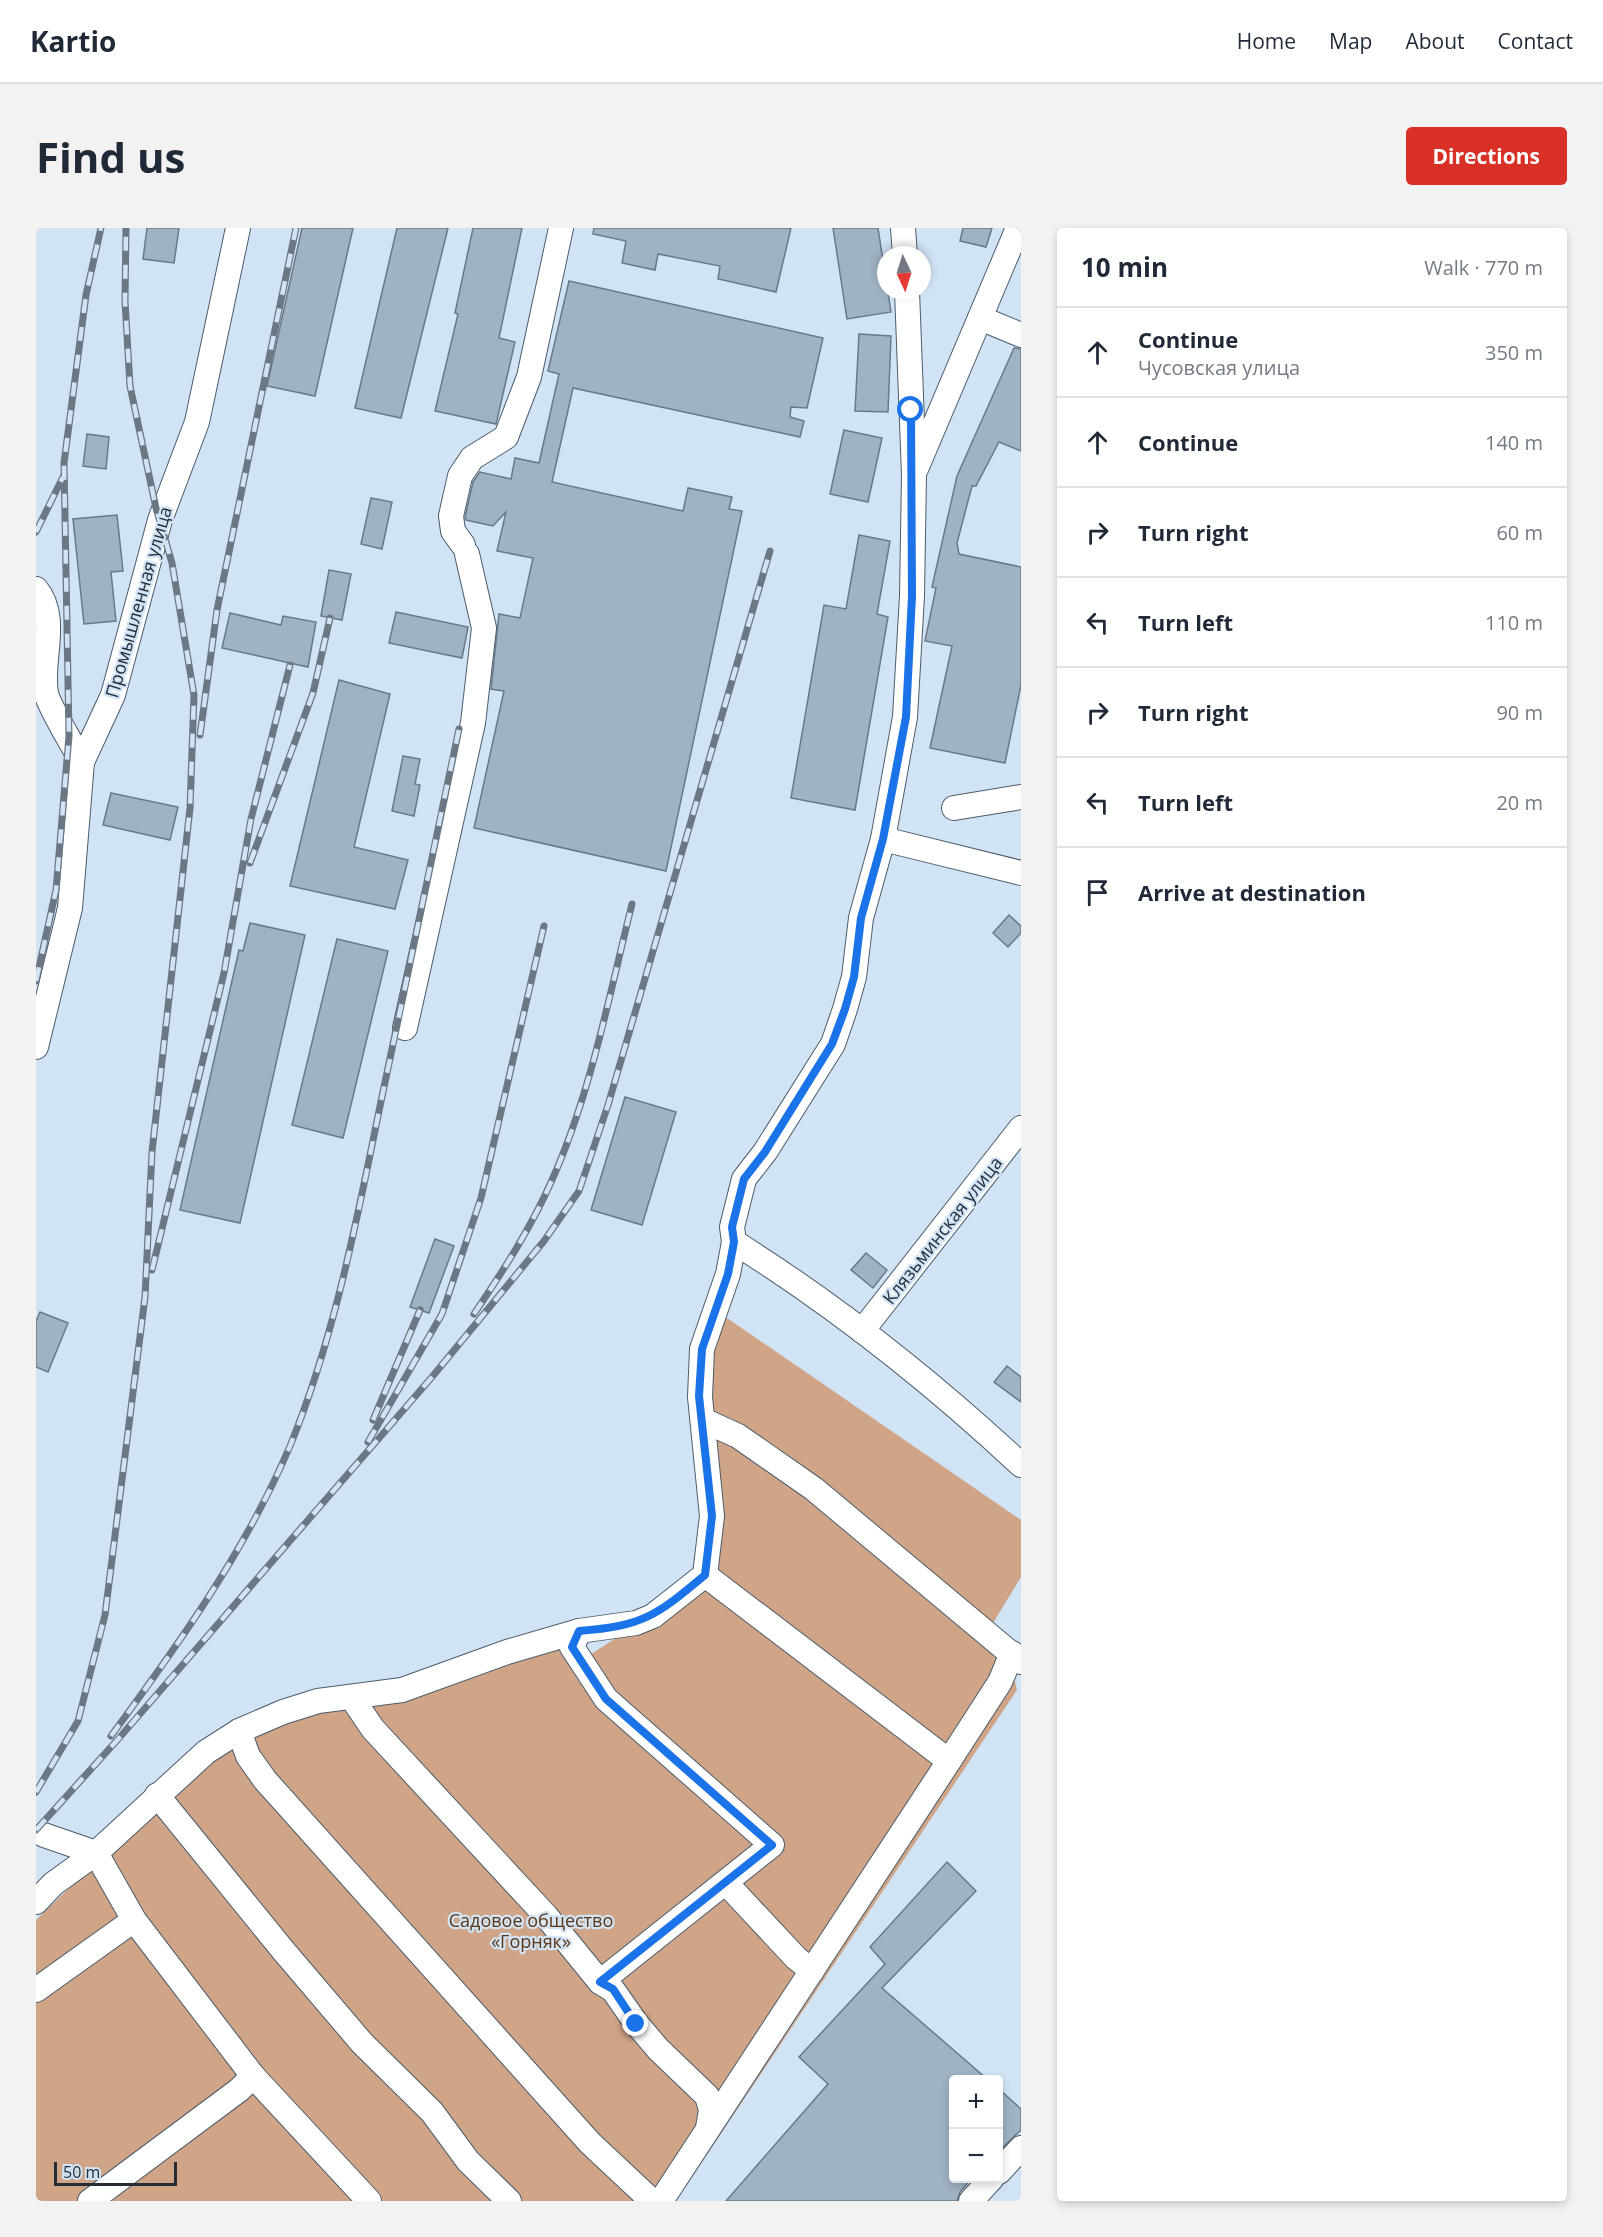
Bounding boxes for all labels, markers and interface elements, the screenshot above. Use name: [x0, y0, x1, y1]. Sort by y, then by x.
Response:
text: Kartio: [30, 22, 116, 60]
text: Home: [1237, 27, 1296, 55]
text: Map: [1329, 27, 1372, 55]
text: About: [1405, 27, 1465, 55]
text: Contact: [1498, 27, 1573, 55]
button: Directions: [1406, 127, 1567, 185]
text: Find us: [36, 128, 185, 185]
north arrow: [877, 246, 931, 300]
text: 10 min: [1081, 249, 1168, 285]
text: Walk · 770 m: [1424, 254, 1543, 281]
text: Continue: [1138, 324, 1238, 354]
icon: ahead: [1081, 336, 1114, 369]
text: 350 m: [1485, 339, 1543, 366]
text: Чусовская улица: [1138, 354, 1300, 381]
route start: [897, 396, 923, 422]
icon: ahead: [1081, 426, 1114, 459]
text: Continue: [1138, 427, 1238, 457]
text: 140 m: [1485, 429, 1543, 456]
street label: Промышленная улица: [99, 504, 177, 700]
icon: right: [1081, 516, 1114, 549]
text: Turn right: [1138, 517, 1249, 547]
text: 60 m: [1496, 519, 1543, 546]
icon: left: [1081, 606, 1114, 639]
text: Turn left: [1138, 607, 1233, 637]
text: 110 m: [1485, 609, 1543, 636]
icon: right: [1081, 696, 1114, 729]
text: Turn right: [1138, 697, 1249, 727]
text: 90 m: [1496, 699, 1543, 726]
icon: left: [1081, 786, 1114, 819]
text: Turn left: [1138, 787, 1233, 817]
text: 20 m: [1496, 789, 1543, 816]
icon: arrive: [1081, 876, 1114, 909]
text: Arrive at destination: [1138, 877, 1366, 907]
street label: Клязьминская улица: [877, 1151, 1007, 1309]
park label: Садовое общество «Горняк»: [449, 1908, 613, 1953]
route end: [622, 2010, 648, 2036]
map controls: [949, 2075, 1003, 2183]
button: +: [949, 2075, 1003, 2129]
button: −: [949, 2129, 1003, 2183]
scale bar: [54, 2159, 177, 2186]
text: 50 m: [63, 2161, 100, 2183]

